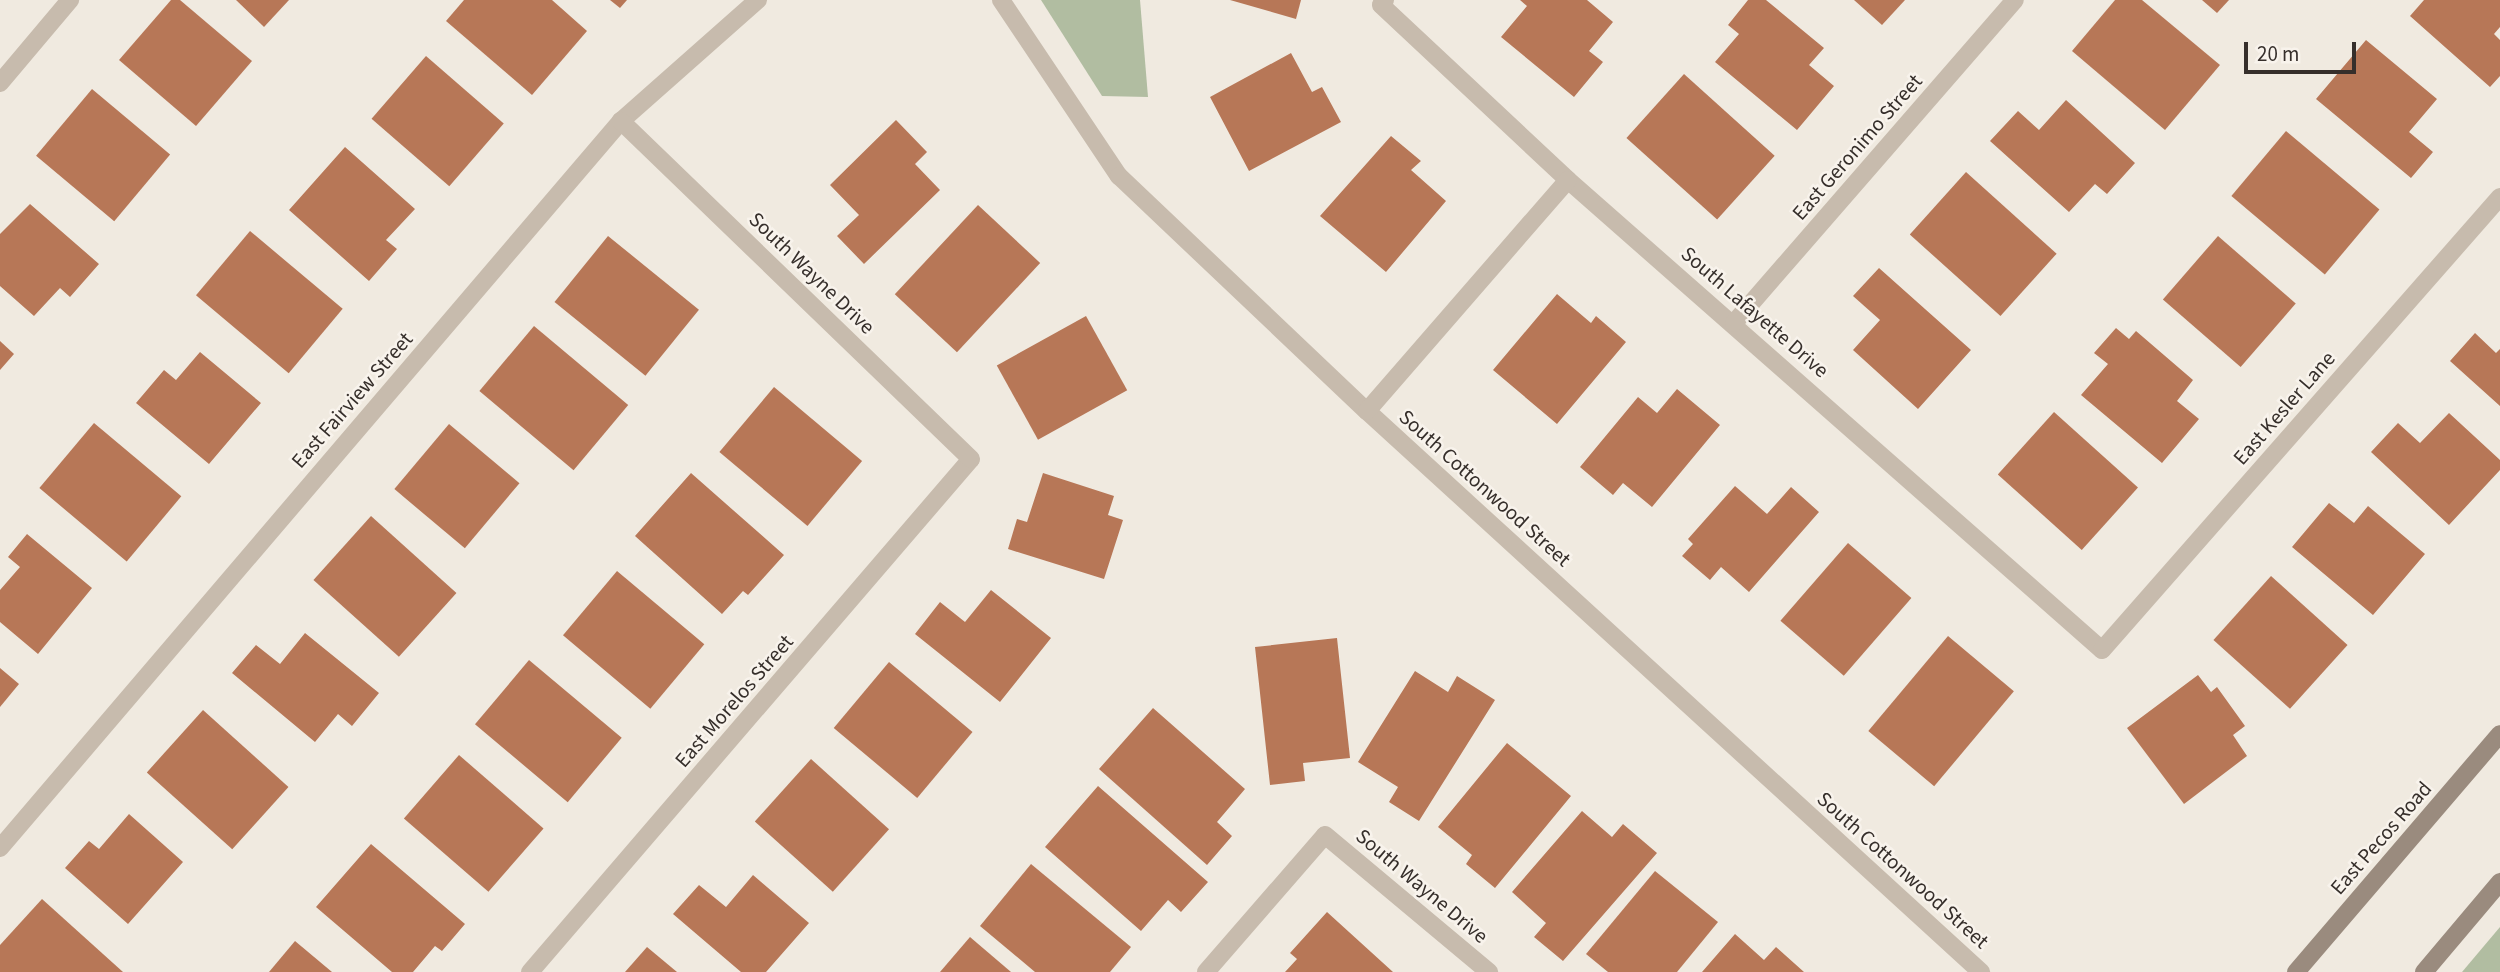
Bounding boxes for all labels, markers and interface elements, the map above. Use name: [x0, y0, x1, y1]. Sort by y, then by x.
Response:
scale bar: [2248, 28, 2360, 72]
text: 20 m: [2257, 39, 2299, 69]
street label: East Geronimo Street: [1787, 69, 1927, 225]
street label: South Wayne Drive: [744, 207, 880, 339]
street label: South Lafayette Drive: [1676, 241, 1834, 383]
street label: East Fairview Street: [286, 327, 418, 473]
street label: East Kesler Lane: [2228, 346, 2340, 470]
street label: South Cottonwood Street: [1394, 404, 1576, 572]
street label: East Morelos Street: [669, 629, 799, 773]
street label: East Pecos Road: [2325, 776, 2437, 900]
street label: South Cottonwood Street: [1812, 786, 1994, 954]
street label: South Wayne Drive: [1351, 823, 1493, 949]

